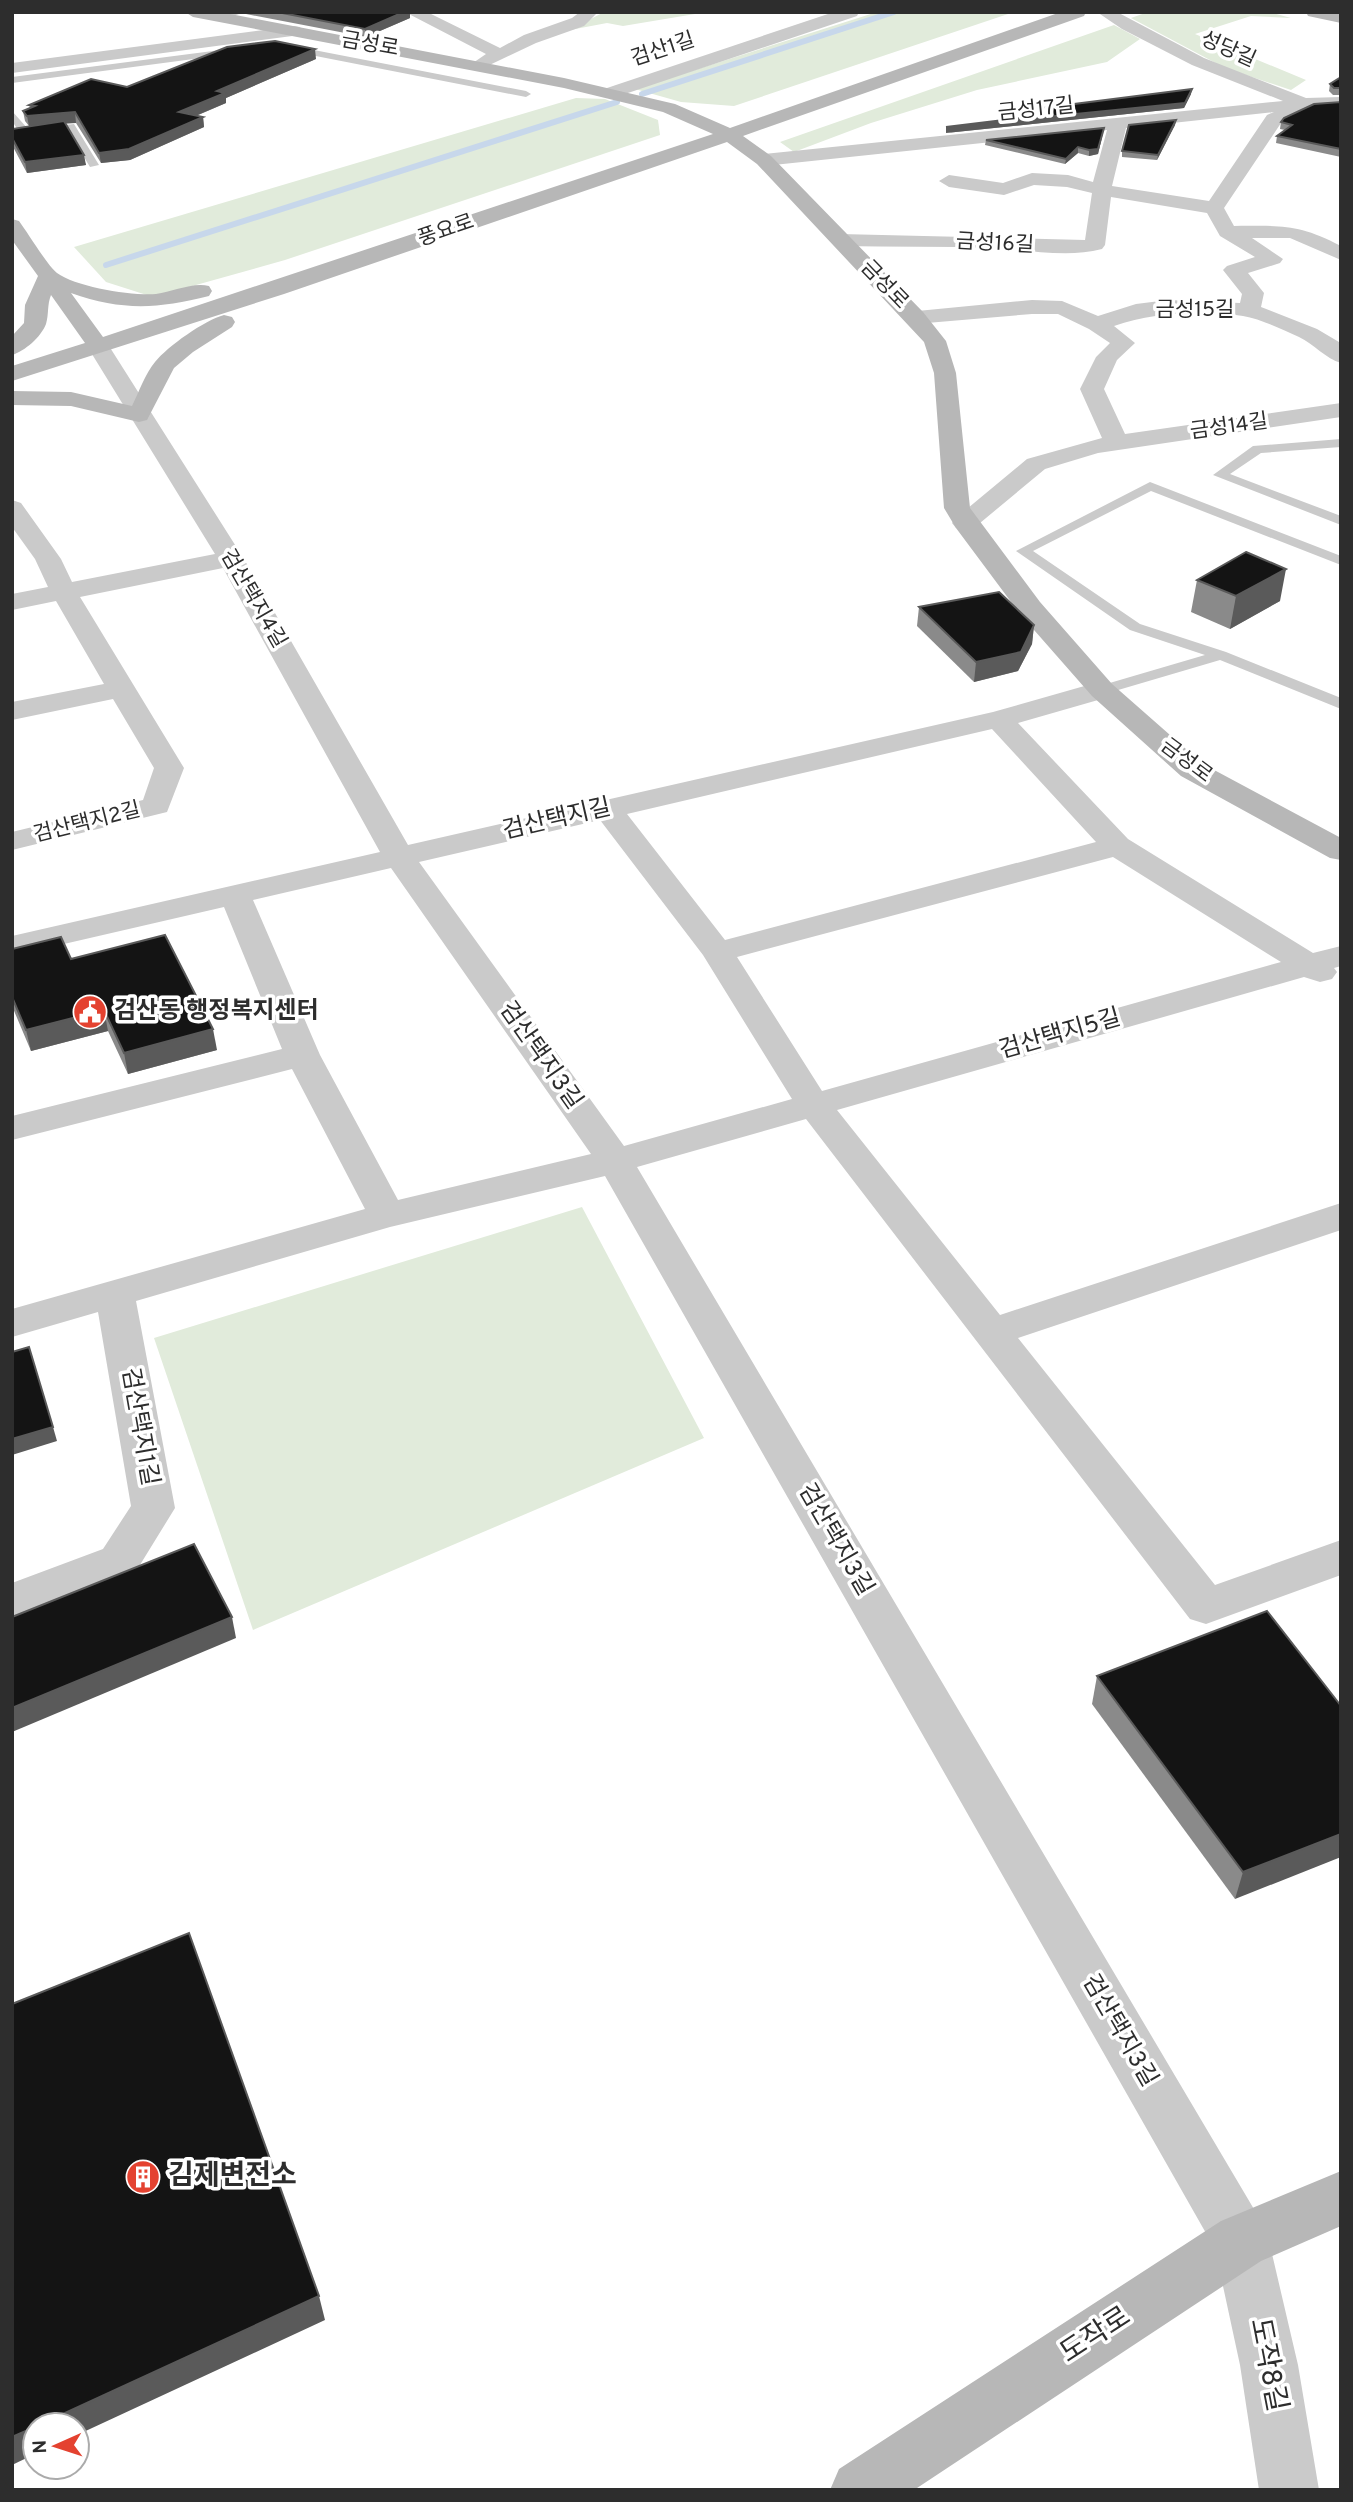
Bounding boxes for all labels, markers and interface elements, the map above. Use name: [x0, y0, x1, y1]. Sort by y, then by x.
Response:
street label: 성당길: [1196, 26, 1260, 74]
street label: 금성로: [339, 27, 401, 63]
street label: 검산1길: [628, 27, 698, 73]
street label: 금성17길: [996, 93, 1076, 127]
street label: 풍요로: [414, 209, 478, 253]
street label: 금성16길: [955, 228, 1035, 260]
street label: 금성로: [854, 255, 914, 315]
street label: 금성15길: [1156, 297, 1234, 324]
street label: 금성14길: [1188, 408, 1270, 446]
street label: 검산택지4길: [214, 545, 292, 653]
street label: 금성로: [1155, 733, 1217, 789]
street label: 검산택지길: [500, 793, 614, 847]
street label: 검산택지2길: [31, 797, 143, 849]
public building icon: 검산동 행정복지센터: [71, 993, 109, 1031]
street label: 검산택지3길: [492, 996, 588, 1116]
place label: 검산동 행정복지센터: [114, 997, 319, 1027]
street label: 검산택지5길: [996, 1003, 1124, 1067]
street label: 검산택지1길: [114, 1366, 164, 1488]
street label: 검산택지3길: [791, 1478, 879, 1602]
street label: 검산택지3길: [1075, 1969, 1163, 2093]
building icon: 김제변전소: [124, 2158, 162, 2196]
place label: 김제변전소: [168, 2159, 297, 2195]
street label: 도작로: [1054, 2300, 1138, 2372]
street label: 도작8길: [1240, 2315, 1294, 2415]
north arrow: [21, 2411, 91, 2481]
text: N: [29, 2439, 53, 2454]

